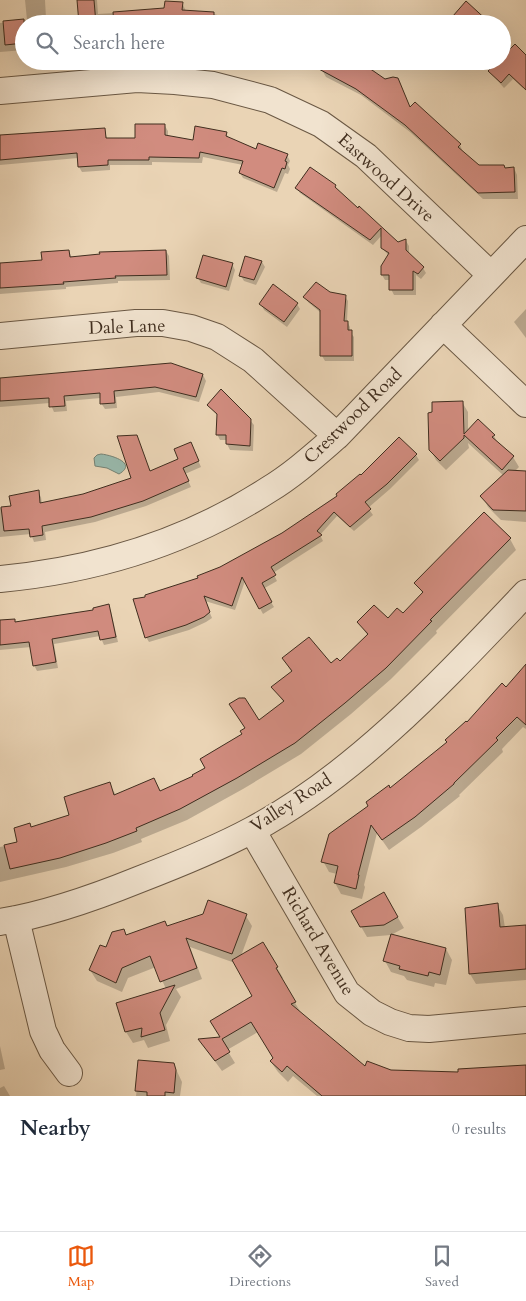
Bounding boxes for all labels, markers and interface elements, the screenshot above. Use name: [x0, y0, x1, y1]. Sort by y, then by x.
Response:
search box: [15, 15, 511, 70]
icon: search: [33, 29, 61, 57]
text: Search here: [73, 30, 165, 56]
street label: Eastwood Drive: [332, 128, 440, 228]
street label: Dale Lane: [88, 313, 166, 341]
street label: Crestwood Road: [298, 362, 408, 469]
street label: Valley Road: [246, 767, 337, 839]
street label: Richard Avenue: [276, 882, 360, 1000]
text: Nearby: [20, 1114, 91, 1143]
text: 0 results: [452, 1118, 506, 1140]
tab: Map: [67, 1242, 95, 1291]
tab: Directions: [229, 1242, 291, 1291]
tab: Saved: [425, 1242, 459, 1291]

